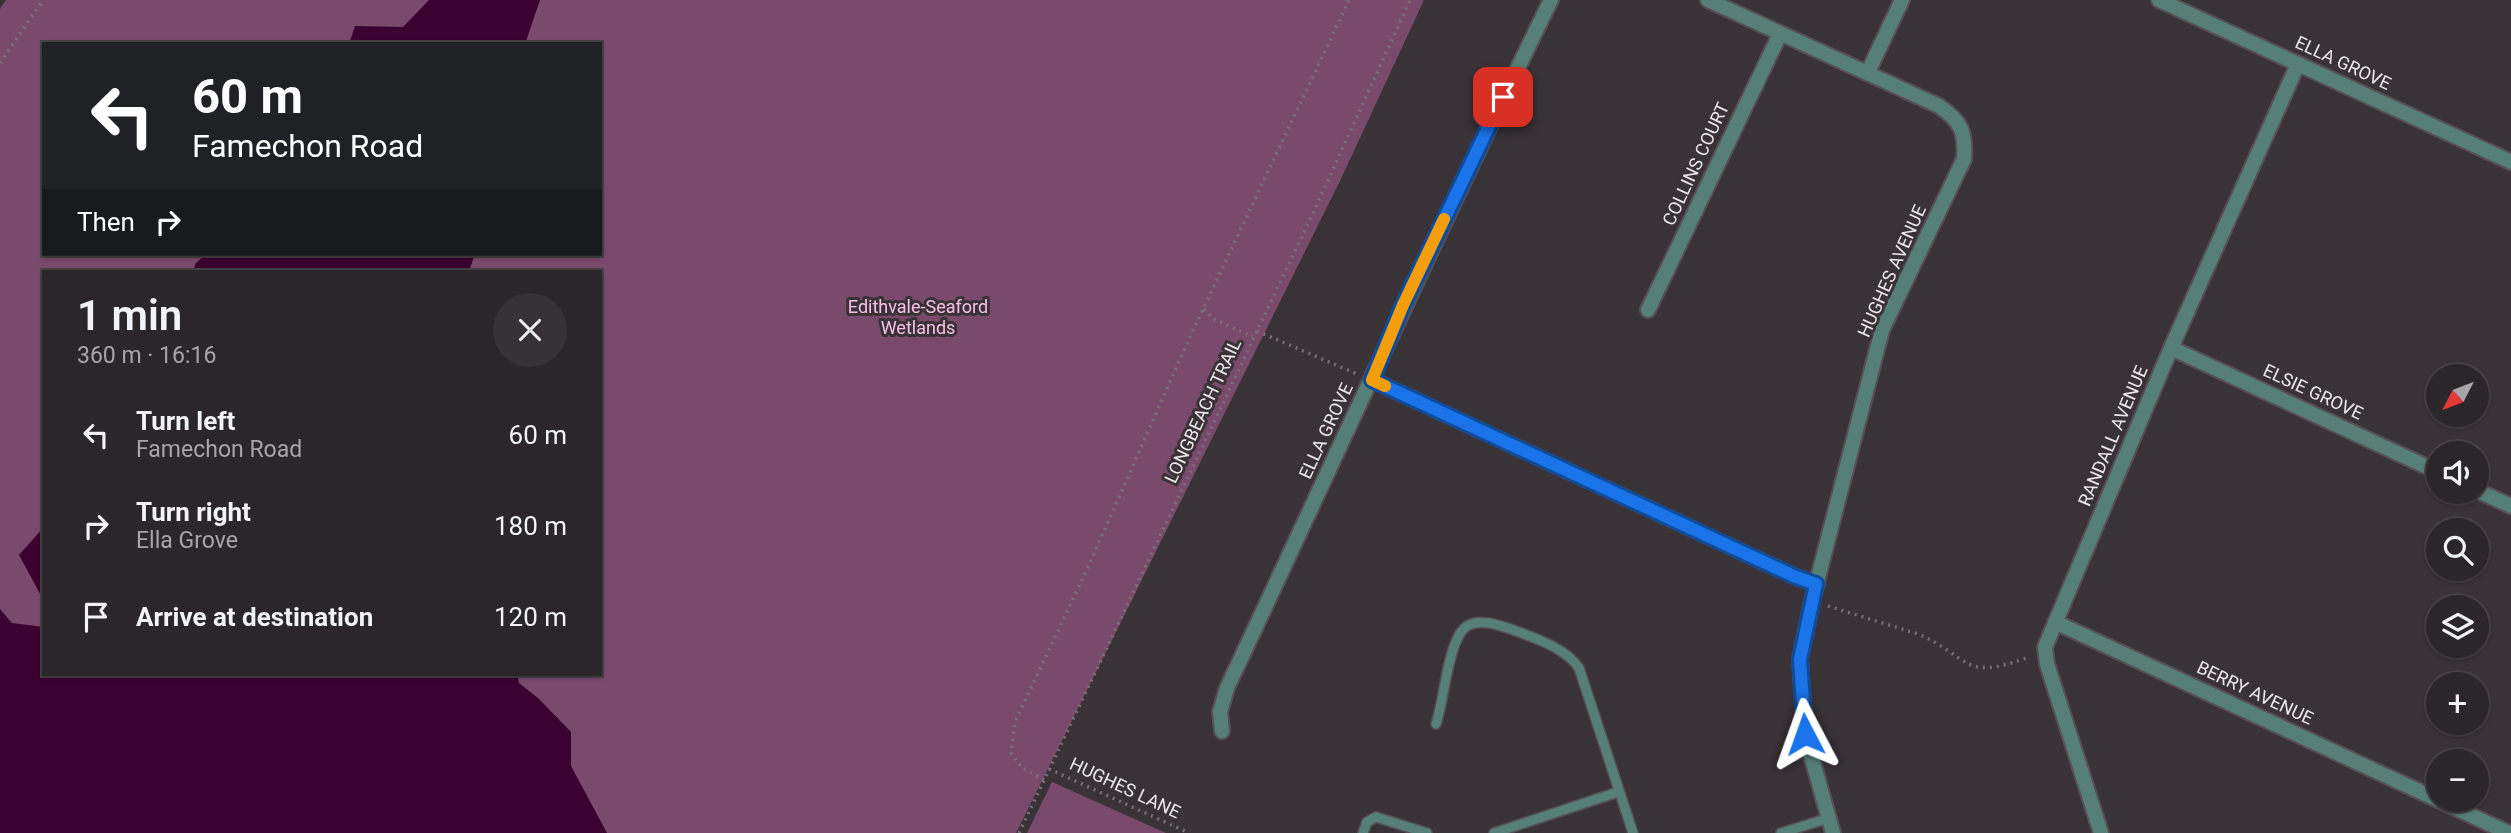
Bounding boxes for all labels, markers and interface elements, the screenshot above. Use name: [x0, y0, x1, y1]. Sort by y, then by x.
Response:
street label: ELLA GROVE: [2292, 31, 2394, 94]
pin: [1473, 67, 1533, 127]
text: 60 m: [192, 68, 303, 125]
icon: left: [77, 70, 168, 161]
icon: arrive: [1484, 78, 1522, 116]
street label: COLLINS COURT: [1658, 99, 1733, 229]
text: Famechon Road: [192, 127, 423, 165]
street label: HUGHES AVENUE: [1853, 201, 1930, 340]
icon: right: [149, 203, 187, 241]
text: Then: [77, 207, 135, 237]
text: 1 min: [77, 291, 182, 340]
button: close: [493, 293, 567, 367]
park label: Edithvale-Seaford Wetlands: [848, 296, 988, 338]
street label: LONGBEACH TRAIL: [1160, 335, 1245, 486]
text: 360 m · 16:16: [77, 342, 216, 369]
street label: ELSIE GROVE: [2260, 359, 2366, 424]
street label: RANDALL AVENUE: [2074, 363, 2152, 509]
north arrow: [2426, 364, 2488, 427]
map controls: [2426, 364, 2489, 812]
street label: ELLA GROVE: [1294, 380, 1357, 482]
text: Turn left: [136, 406, 235, 436]
icon: left: [77, 416, 115, 454]
text: 60 m: [509, 420, 567, 450]
text: Famechon Road: [136, 436, 302, 463]
button: sound: [2426, 441, 2489, 504]
text: Turn right: [136, 497, 251, 527]
icon: right: [77, 507, 115, 545]
text: 180 m: [494, 511, 567, 541]
button: search: [2426, 518, 2489, 581]
text: Ella Grove: [136, 527, 238, 554]
button: layers: [2426, 595, 2489, 658]
icon: arrive: [77, 598, 115, 636]
text: Arrive at destination: [136, 602, 373, 632]
text: 120 m: [494, 602, 567, 632]
street label: BERRY AVENUE: [2194, 656, 2317, 729]
button: +: [2426, 672, 2489, 735]
position arrow: [1768, 697, 1842, 771]
button: −: [2426, 749, 2489, 812]
street label: HUGHES LANE: [1067, 753, 1184, 822]

